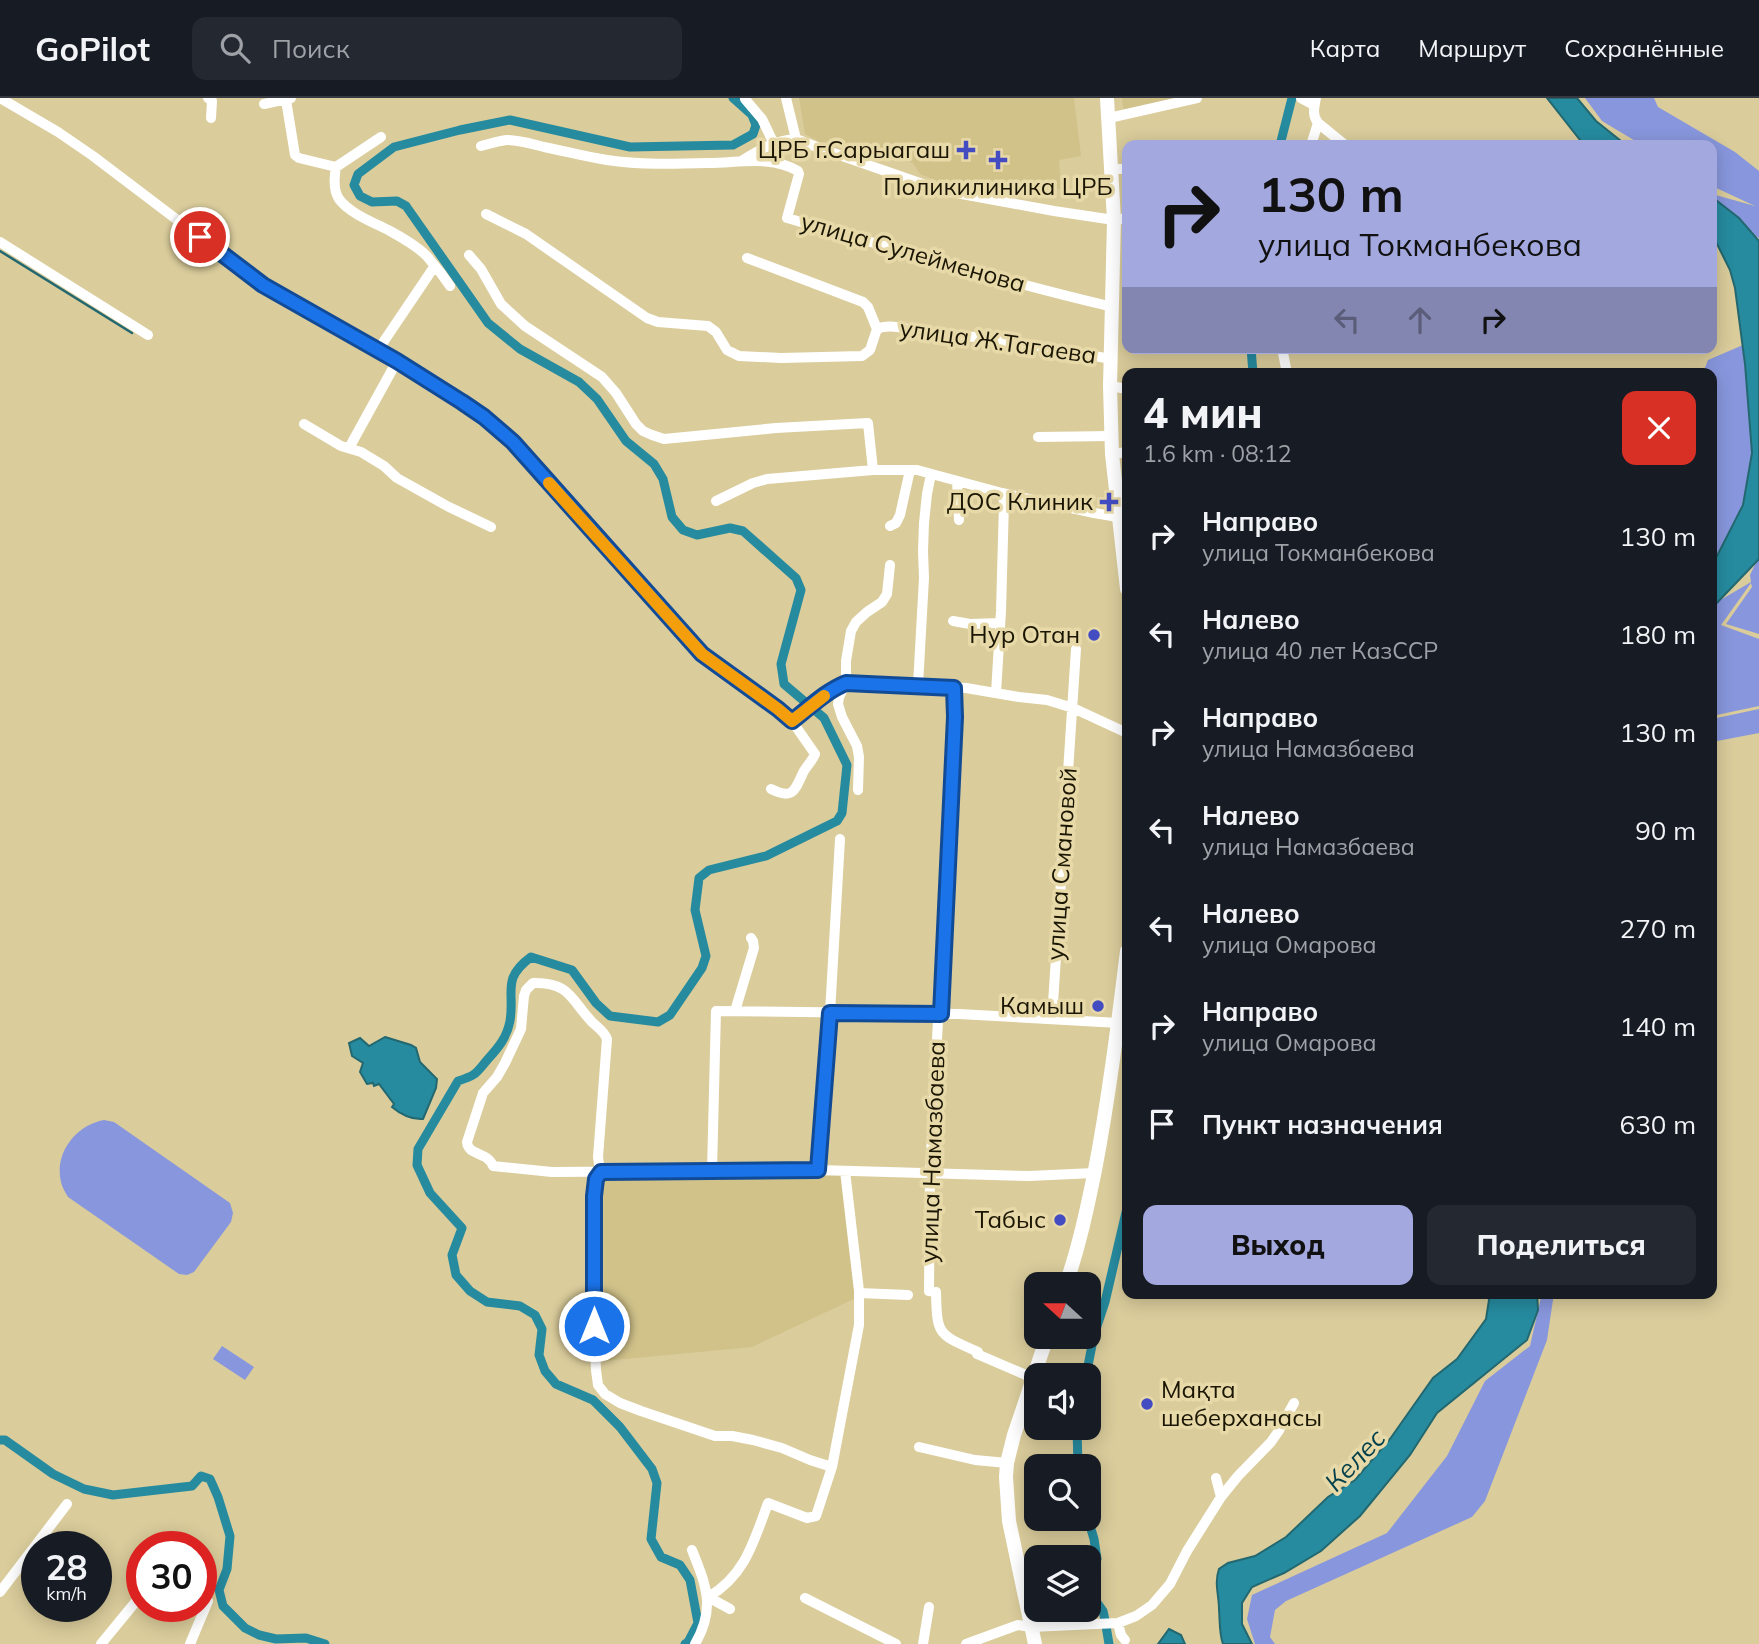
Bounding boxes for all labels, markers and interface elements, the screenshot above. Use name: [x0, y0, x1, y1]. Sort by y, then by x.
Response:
search box: [192, 17, 682, 80]
text: GoPilot: [35, 28, 150, 69]
icon: search: [216, 29, 254, 67]
text: Поиск: [272, 32, 350, 65]
text: Карта: [1310, 33, 1380, 63]
text: Маршрут: [1418, 33, 1526, 63]
text: Сохранённые: [1564, 33, 1724, 63]
place label: ЦРБ г.Сарыагаш: [758, 134, 950, 164]
marker: ЦРБ г.Сарыагаш: [956, 140, 976, 160]
marker: Поликилиника ЦРБ: [988, 150, 1008, 170]
text: 130 m: [1258, 163, 1404, 224]
icon: right: [1143, 168, 1234, 259]
place label: Поликилиника ЦРБ: [883, 171, 1113, 201]
street label: улица Сулейменова: [798, 206, 1029, 298]
pin: [170, 207, 230, 267]
icon: arrive: [181, 218, 219, 256]
text: улица Токманбекова: [1258, 224, 1582, 264]
icon: left: [1328, 301, 1366, 339]
icon: ahead: [1401, 301, 1439, 339]
icon: right: [1474, 301, 1512, 339]
street label: улица Ж.Тагаева: [898, 312, 1098, 370]
text: 4 мин: [1143, 386, 1263, 439]
button: close: [1622, 391, 1696, 465]
text: 1.6 km · 08:12: [1143, 439, 1292, 468]
place label: ДОС Клиник: [947, 486, 1093, 516]
marker: ДОС Клиник: [1099, 492, 1119, 512]
text: Направо: [1202, 505, 1318, 538]
icon: right: [1143, 517, 1181, 555]
text: 130 m: [1620, 520, 1696, 553]
text: улица Токманбекова: [1202, 538, 1435, 567]
text: Налево: [1202, 603, 1300, 636]
icon: left: [1143, 615, 1181, 653]
text: 180 m: [1620, 618, 1696, 651]
place label: Нур Отан: [969, 619, 1080, 649]
marker: Нур Отан: [1086, 627, 1102, 643]
text: улица 40 лет КазССР: [1202, 636, 1438, 665]
text: Направо: [1202, 701, 1318, 734]
icon: right: [1143, 713, 1181, 751]
text: 130 m: [1620, 716, 1696, 749]
text: улица Намазбаева: [1202, 734, 1415, 763]
street label: улица Смановой: [1039, 766, 1083, 961]
text: Налево: [1202, 799, 1300, 832]
icon: left: [1143, 811, 1181, 849]
text: 90 m: [1635, 814, 1696, 847]
text: улица Намазбаева: [1202, 832, 1415, 861]
text: Налево: [1202, 897, 1300, 930]
icon: left: [1143, 909, 1181, 947]
text: 270 m: [1620, 912, 1696, 945]
text: улица Омарова: [1202, 930, 1377, 959]
place label: Камыш: [1000, 990, 1084, 1020]
text: Направо: [1202, 995, 1318, 1028]
marker: Камыш: [1090, 998, 1106, 1014]
icon: right: [1143, 1007, 1181, 1045]
text: 140 m: [1620, 1010, 1696, 1043]
text: улица Омарова: [1202, 1028, 1377, 1057]
street label: улица Намазбаева: [913, 1040, 951, 1263]
icon: arrive: [1143, 1105, 1181, 1143]
text: Пункт назначения: [1202, 1108, 1443, 1141]
text: 630 m: [1620, 1108, 1696, 1141]
place label: Табыс: [975, 1204, 1046, 1234]
button: Выход: [1143, 1205, 1413, 1285]
button: Поделиться: [1427, 1205, 1696, 1285]
marker: Табыс: [1052, 1212, 1068, 1228]
north arrow: [1024, 1272, 1101, 1349]
map controls: [1024, 1272, 1101, 1622]
position arrow: [557, 1289, 631, 1363]
button: sound: [1024, 1363, 1101, 1440]
place label: Мақта шеберханасы: [1161, 1374, 1322, 1432]
marker: Мақта шеберханасы: [1139, 1396, 1155, 1412]
water label: Келес: [1317, 1421, 1392, 1498]
button: search: [1024, 1454, 1101, 1531]
speed limit sign: 30: [126, 1531, 217, 1622]
text: 28: [45, 1545, 88, 1589]
button: layers: [1024, 1545, 1101, 1622]
text: km/h: [46, 1582, 87, 1605]

